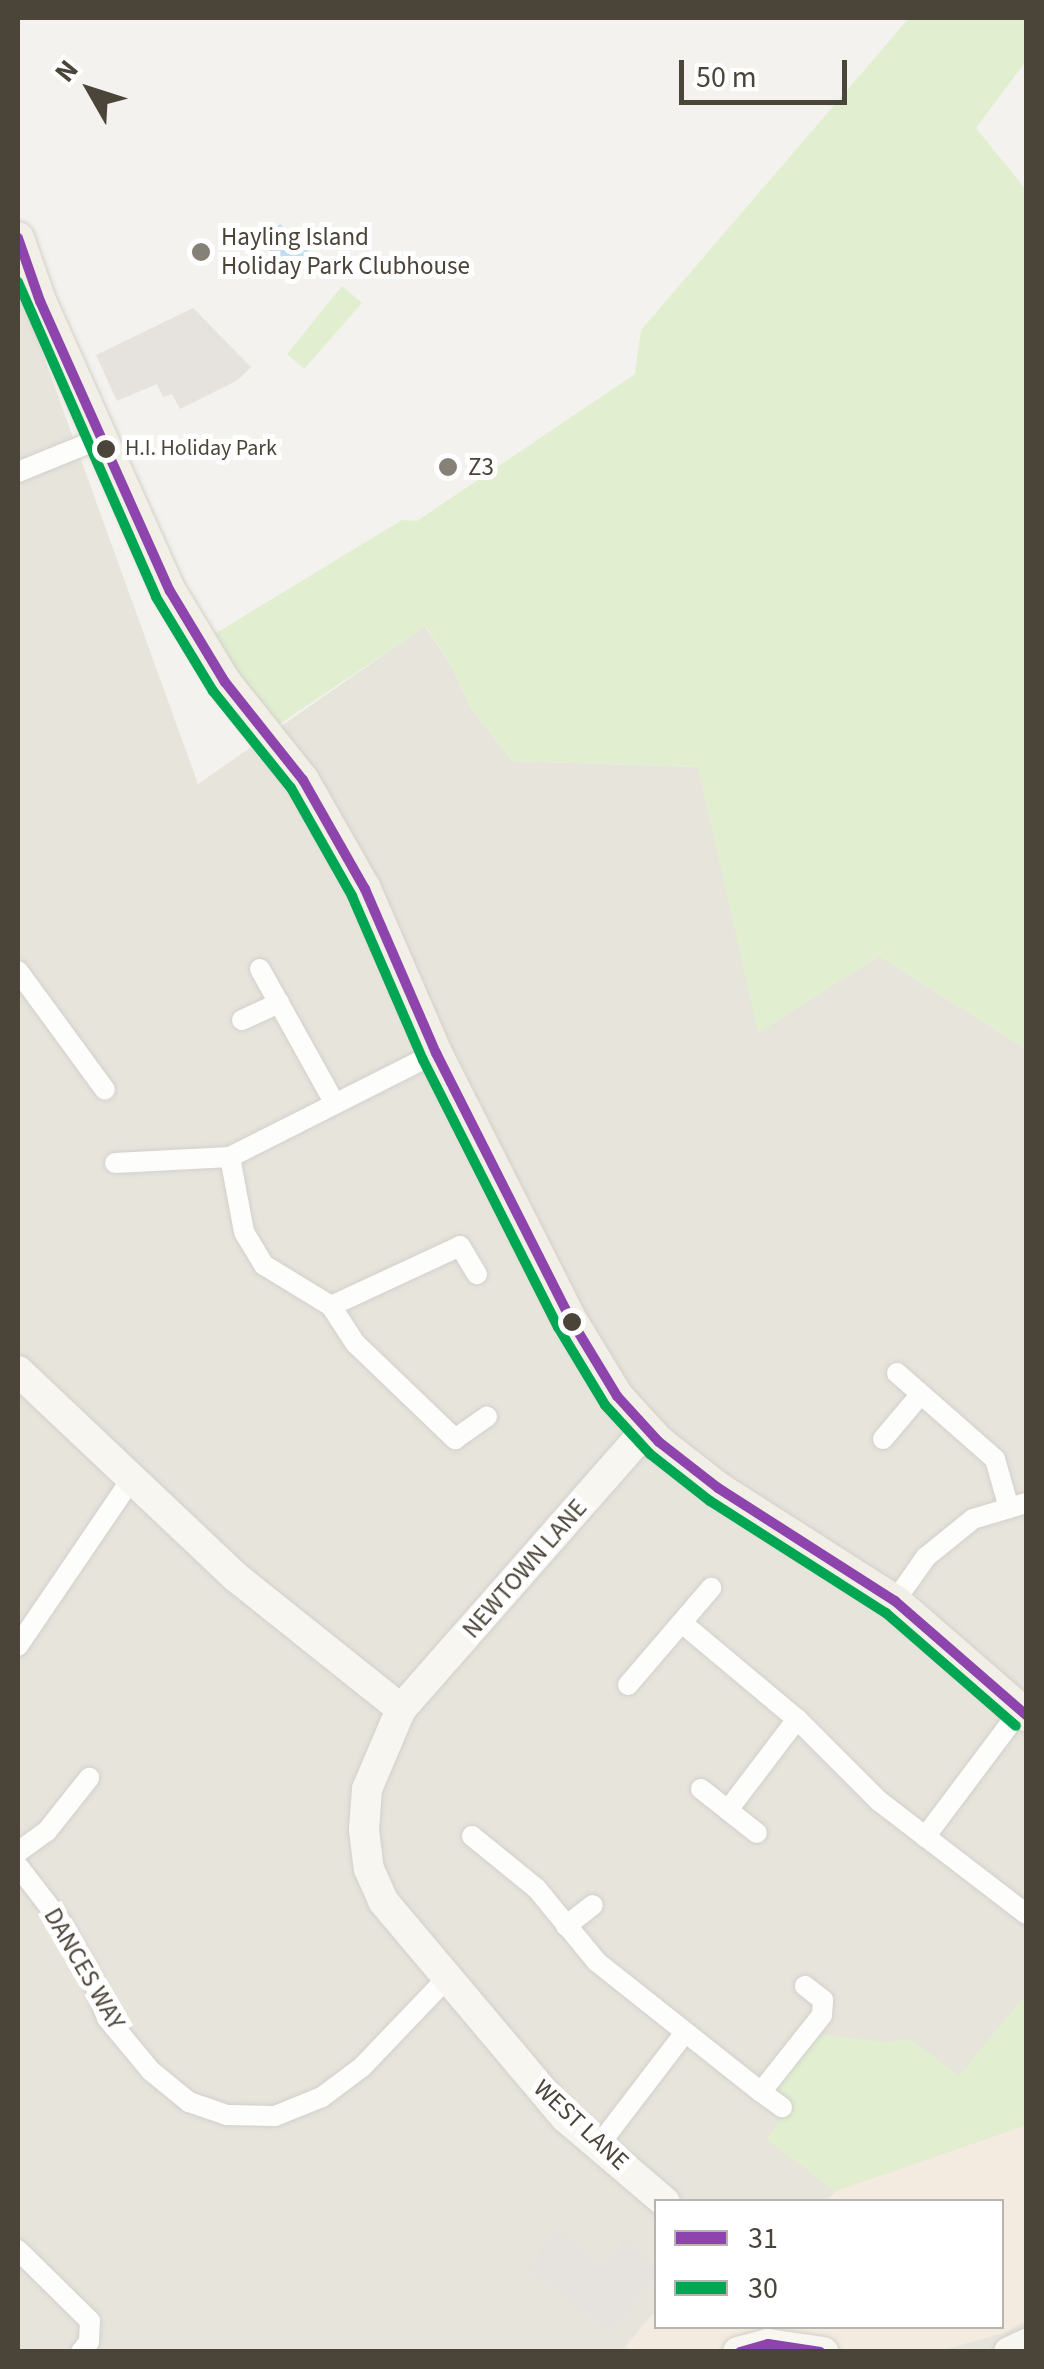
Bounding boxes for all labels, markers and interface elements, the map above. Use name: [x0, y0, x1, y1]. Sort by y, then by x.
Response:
north arrow: [40, 40, 140, 140]
scale bar: [684, 40, 852, 102]
text: N: [45, 51, 88, 91]
text: 50 m: [696, 56, 757, 99]
place label: Hayling Island Holiday Park Clubhouse: [221, 223, 470, 282]
marker: Hayling Island Holiday Park Clubhouse: [190, 241, 212, 263]
place label: H.I. Holiday Park: [125, 436, 277, 462]
marker: H.I. Holiday Park: [96, 439, 116, 459]
place label: Z3: [468, 452, 494, 482]
marker: Z3: [437, 456, 459, 478]
unlabelled marker: [562, 1312, 582, 1332]
street label: NEWTOWN LANE: [457, 1493, 593, 1645]
street label: DANCES WAY: [37, 1903, 131, 2035]
street label: WEST LANE: [527, 2073, 635, 2177]
legend: [654, 2199, 1004, 2329]
text: 31: [748, 2217, 778, 2260]
text: 30: [748, 2267, 778, 2310]

